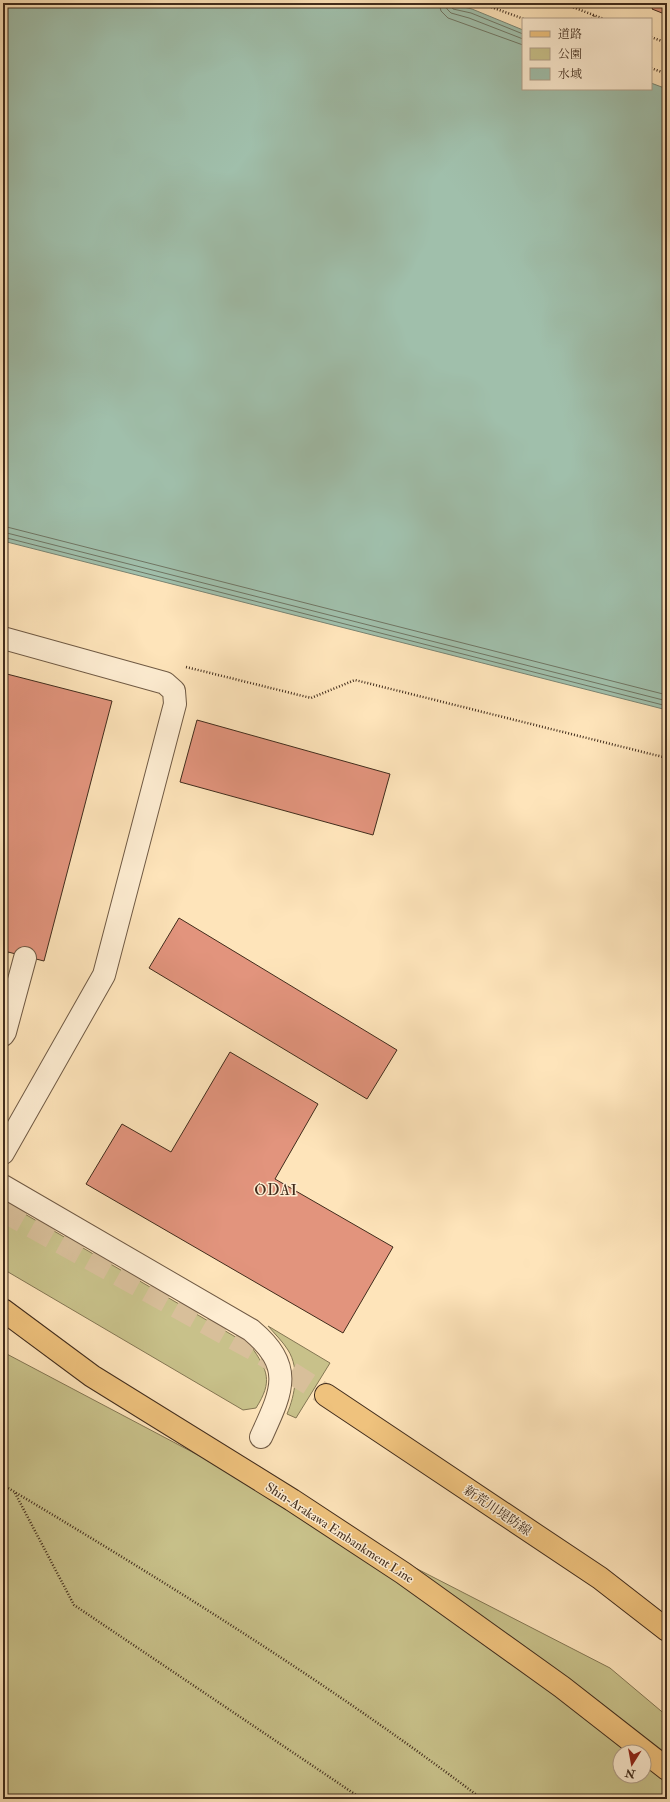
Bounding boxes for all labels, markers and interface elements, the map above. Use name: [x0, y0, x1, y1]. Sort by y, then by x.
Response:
legend: [522, 18, 652, 90]
text: 道路: [558, 27, 582, 42]
text: 公園: [558, 47, 582, 62]
text: 水域: [558, 67, 582, 82]
district label: ODAI: [254, 1181, 298, 1200]
street label: Shin-Arakawa Embankment Line: [262, 1479, 417, 1587]
street label: 新荒川堤防線: [461, 1482, 534, 1539]
north arrow: [612, 1744, 652, 1784]
text: N: [623, 1766, 637, 1781]

